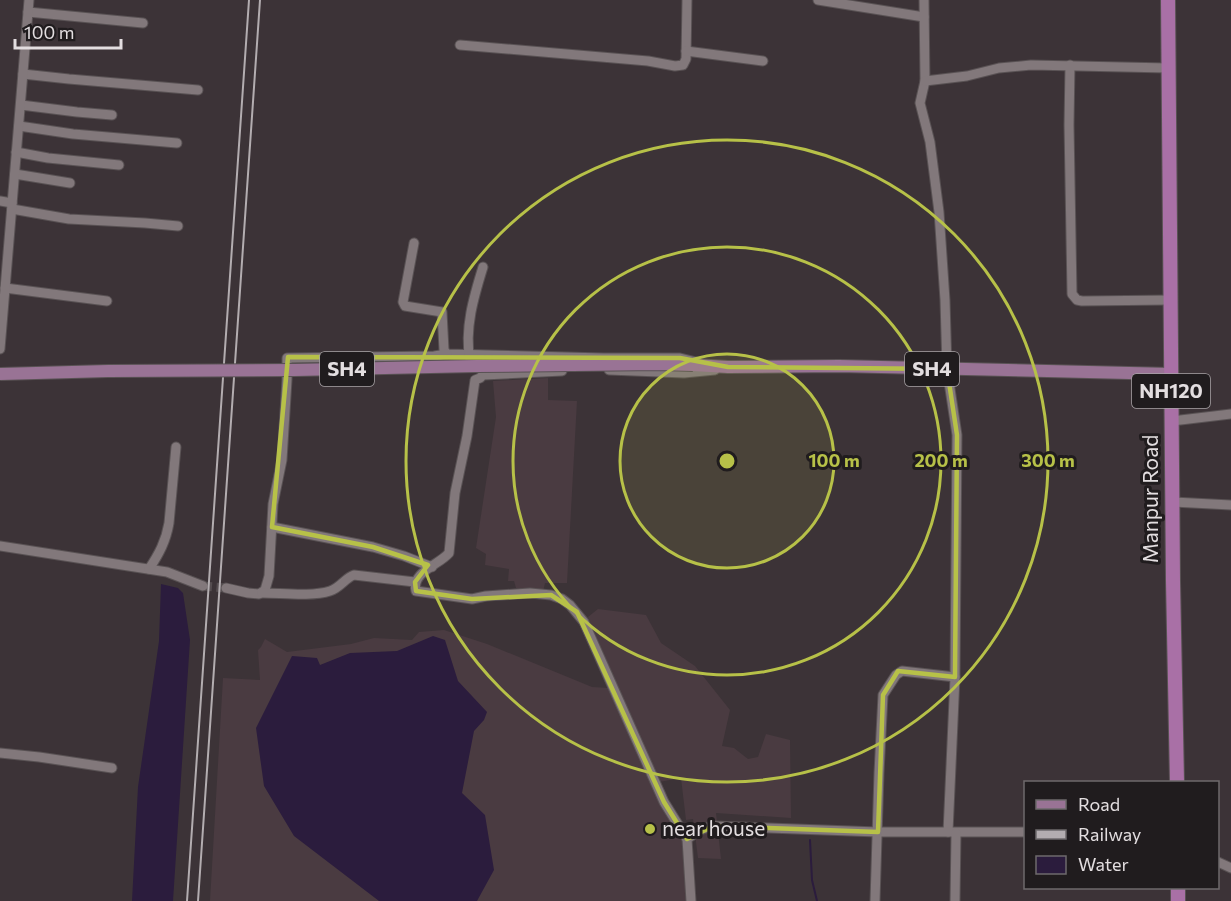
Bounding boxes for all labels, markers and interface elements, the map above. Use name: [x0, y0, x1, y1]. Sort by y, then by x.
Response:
scale bar: [15, 12, 122, 50]
text: 100 m: [24, 21, 74, 43]
road number: SH4: [320, 352, 374, 386]
road number: SH4: [905, 352, 959, 386]
road number: NH120: [1132, 374, 1210, 408]
street label: Manpur Road: [1137, 435, 1162, 563]
text: 100 m: [808, 449, 860, 471]
text: 200 m: [914, 449, 968, 471]
text: 300 m: [1021, 449, 1075, 471]
centre of rings: [717, 451, 737, 471]
legend: [1024, 781, 1219, 889]
text: Road: [1078, 793, 1120, 815]
place label: near house: [662, 815, 765, 840]
marker: near house: [643, 822, 657, 836]
text: Railway: [1078, 823, 1141, 845]
text: Water: [1078, 853, 1129, 875]

